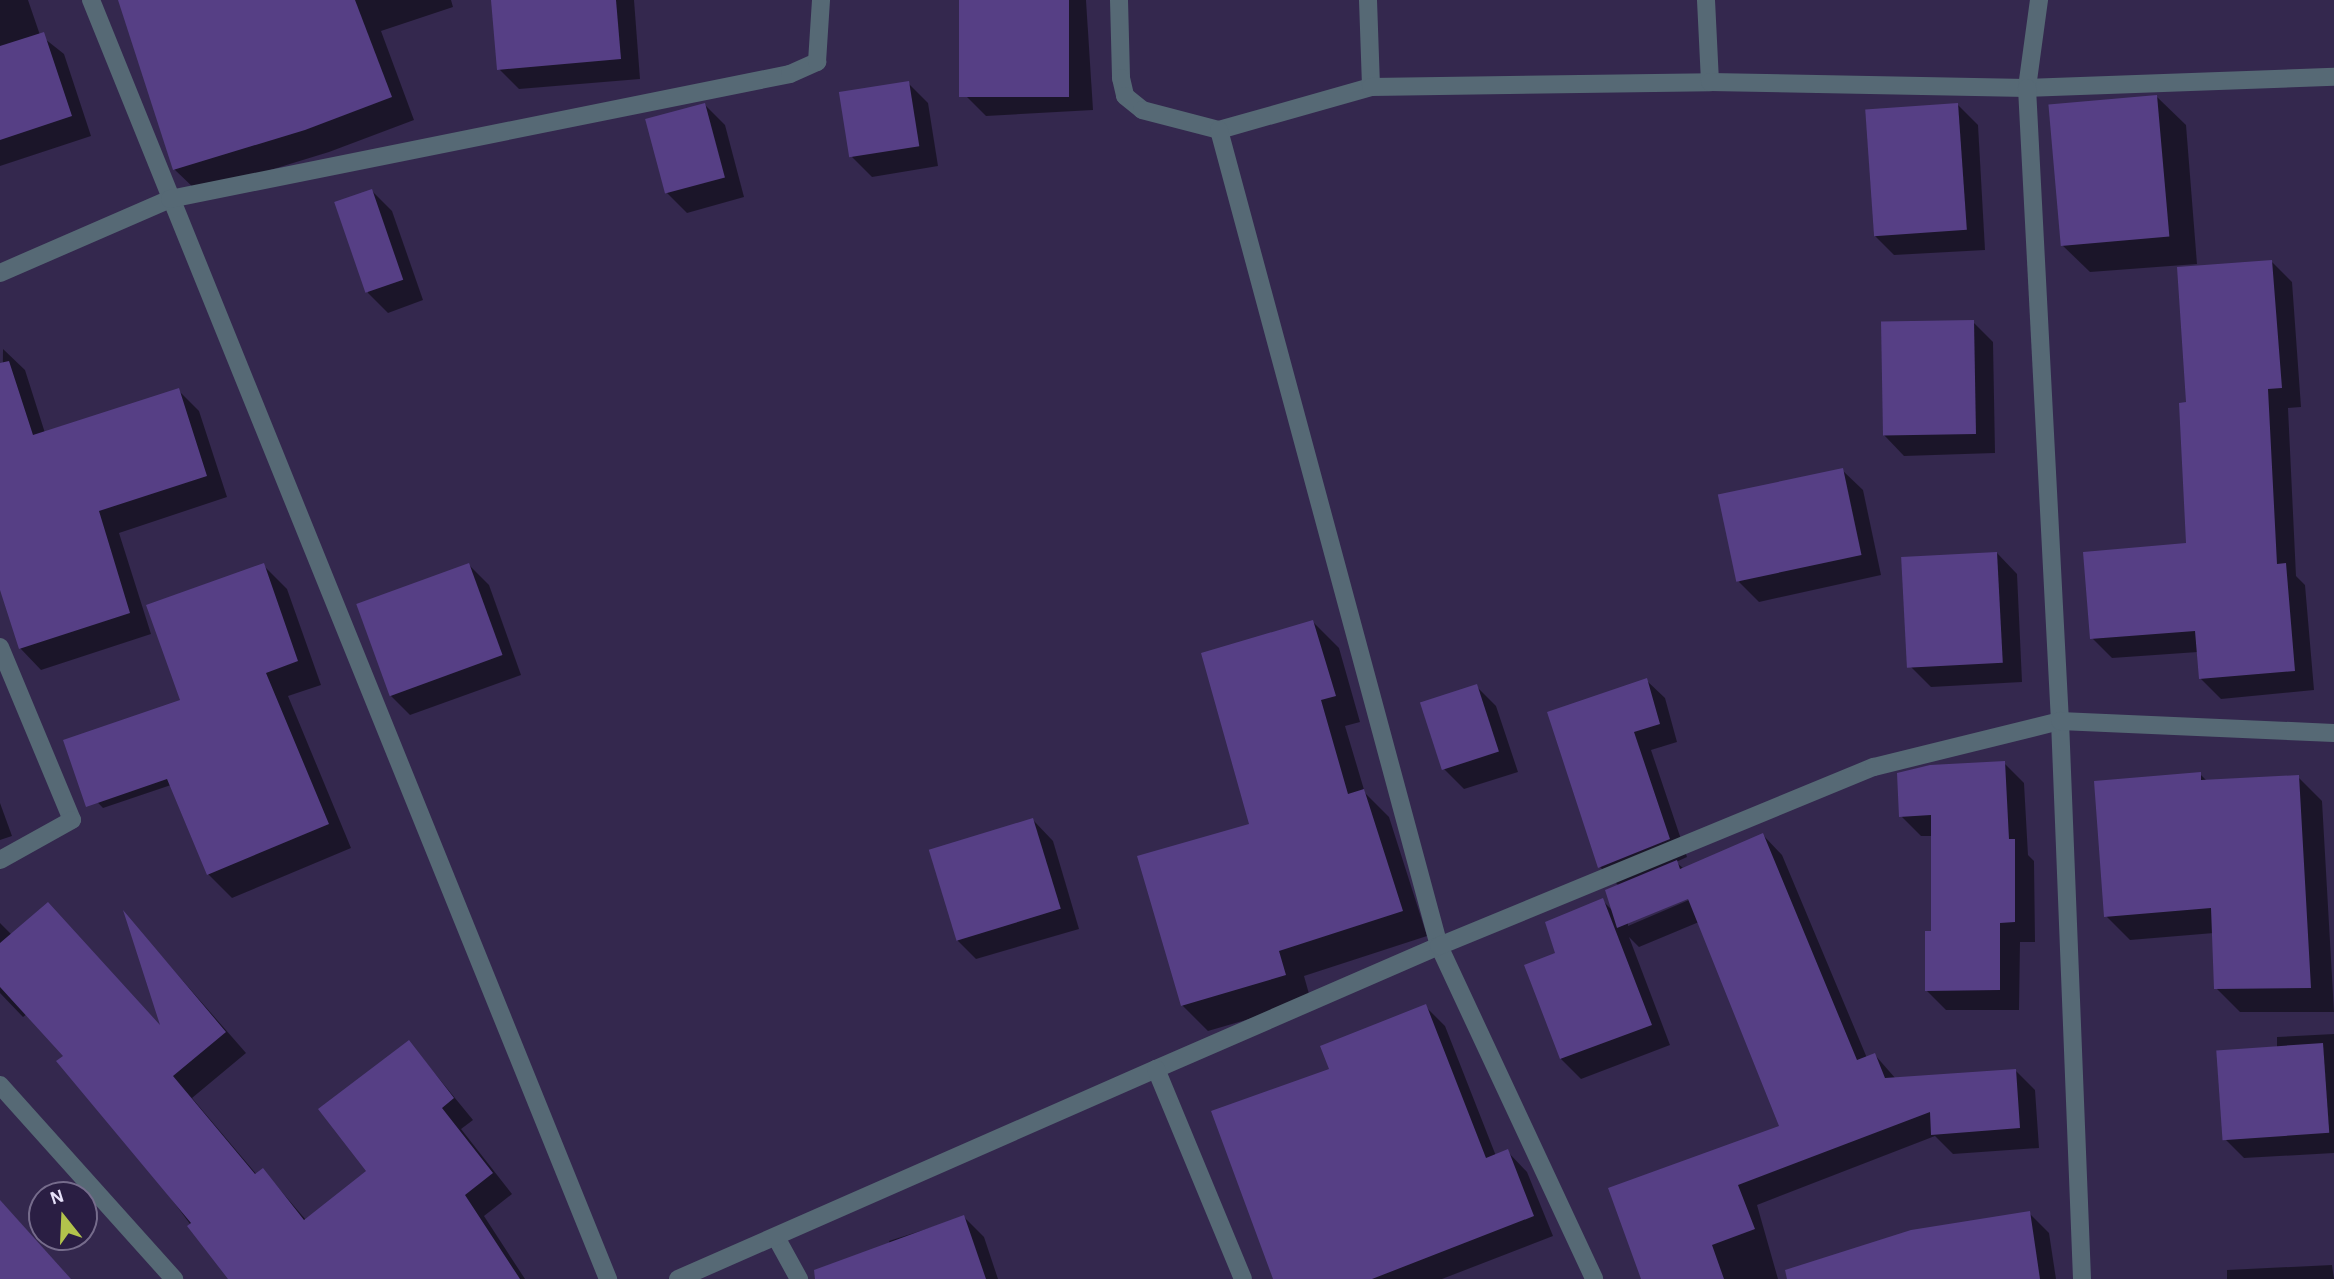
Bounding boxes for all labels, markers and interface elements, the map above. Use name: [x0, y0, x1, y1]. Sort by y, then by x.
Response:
north arrow: [28, 1181, 98, 1251]
text: N: [48, 1186, 66, 1209]

